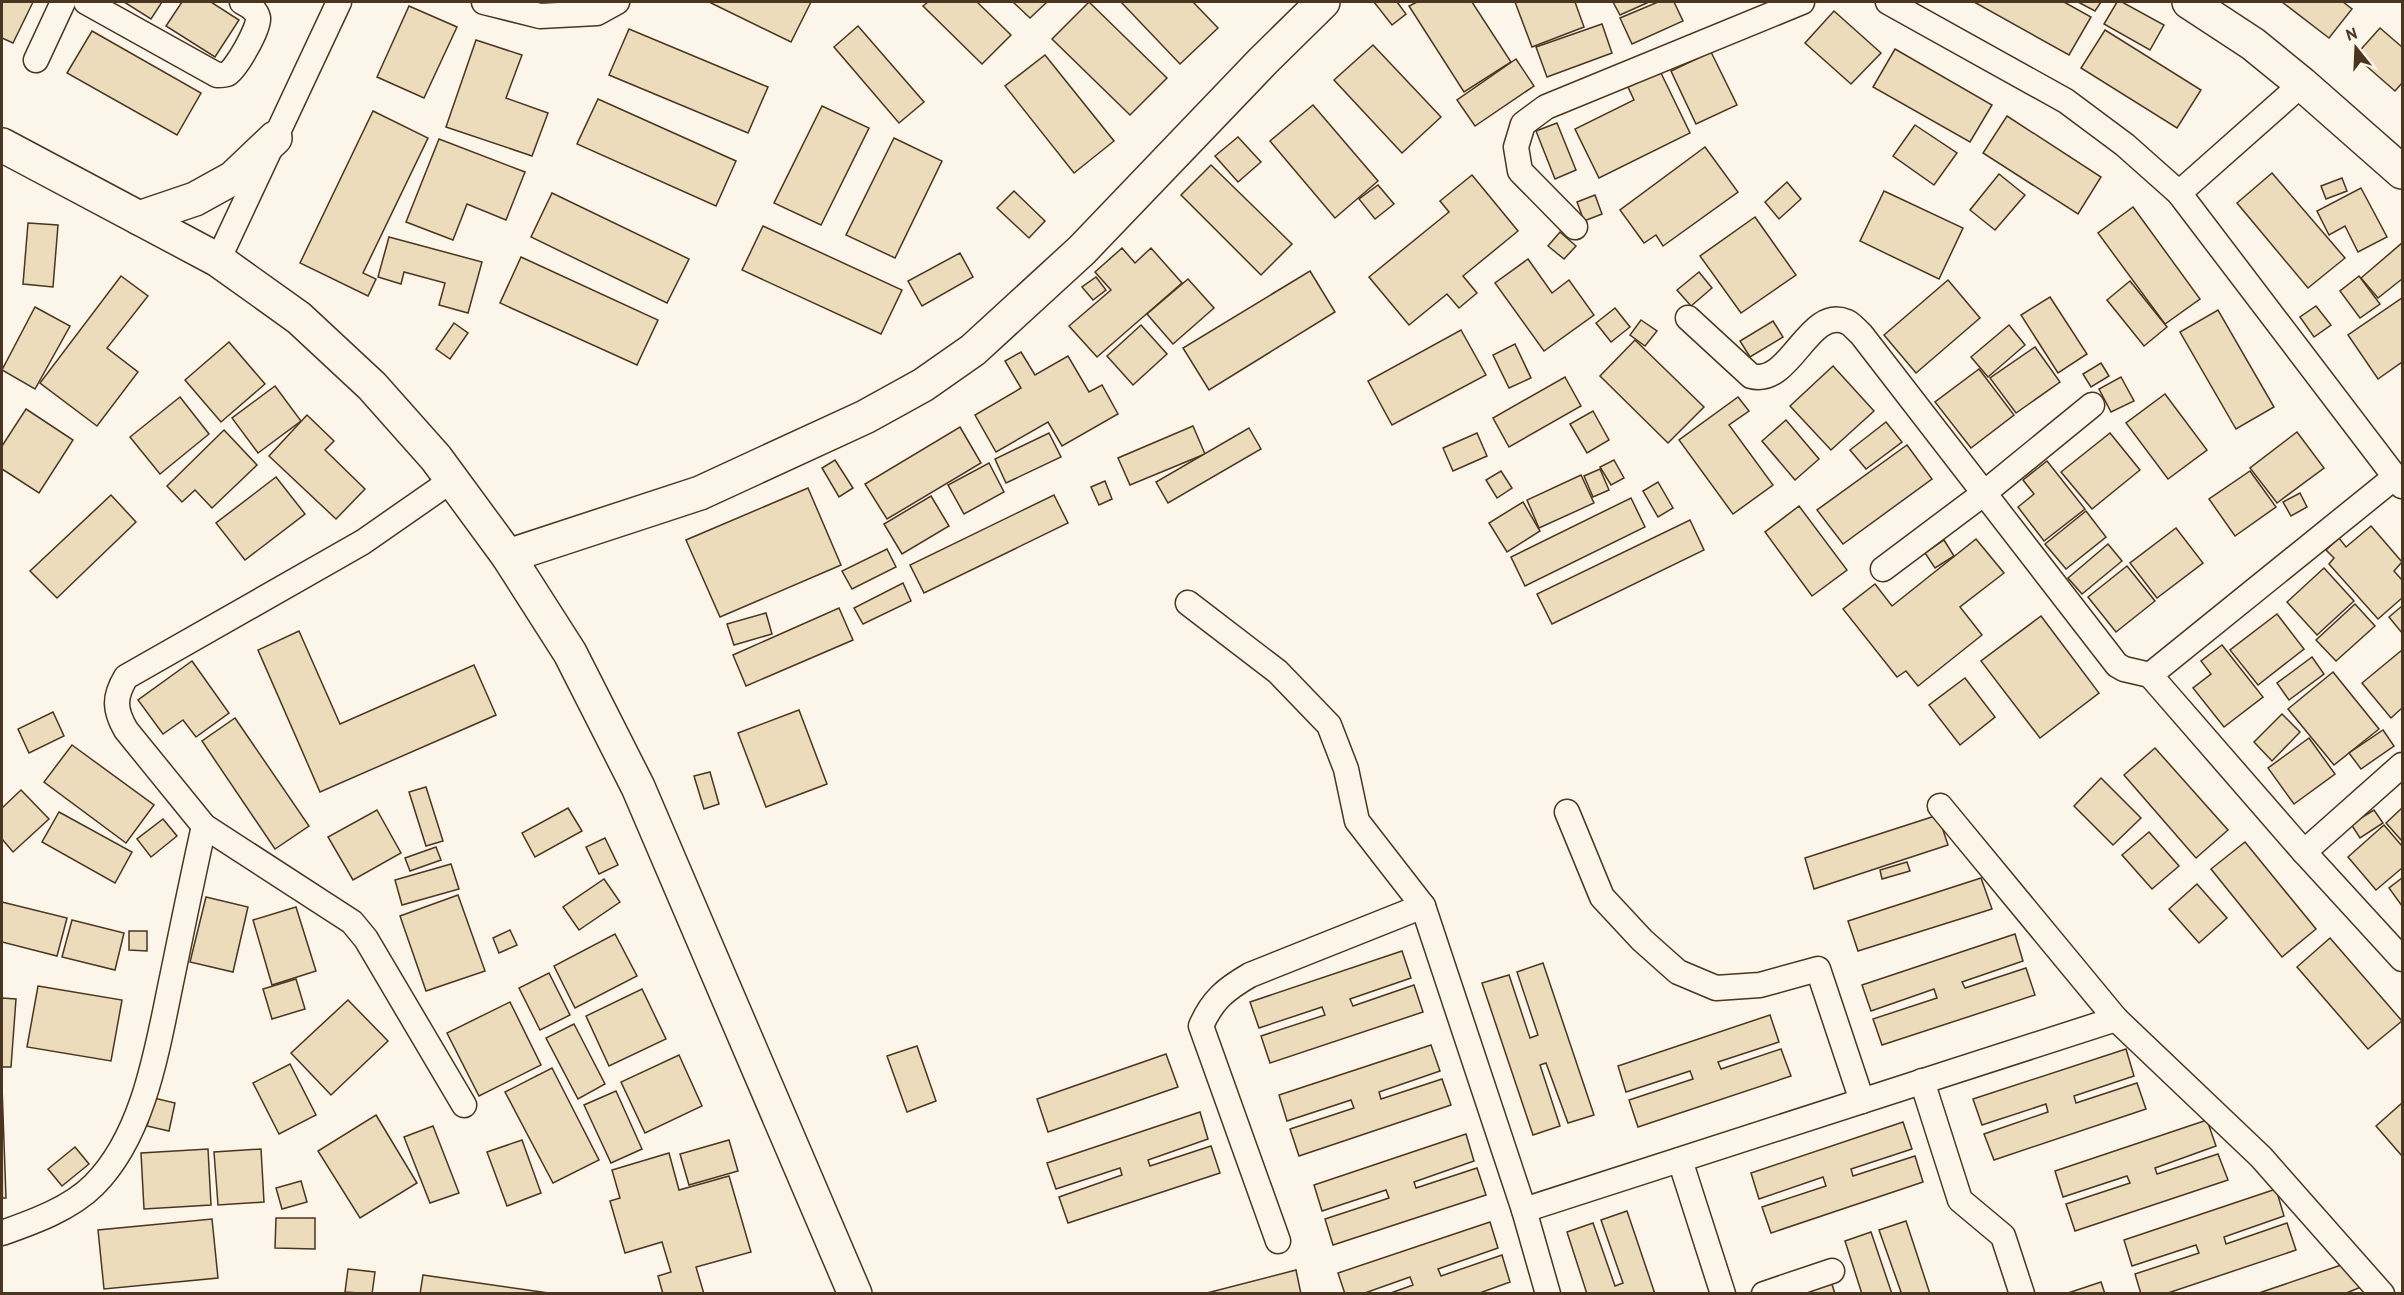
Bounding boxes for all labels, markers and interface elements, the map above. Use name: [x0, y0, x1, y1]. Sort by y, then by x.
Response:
north arrow: [2326, 18, 2386, 78]
text: N: [2343, 23, 2359, 45]

